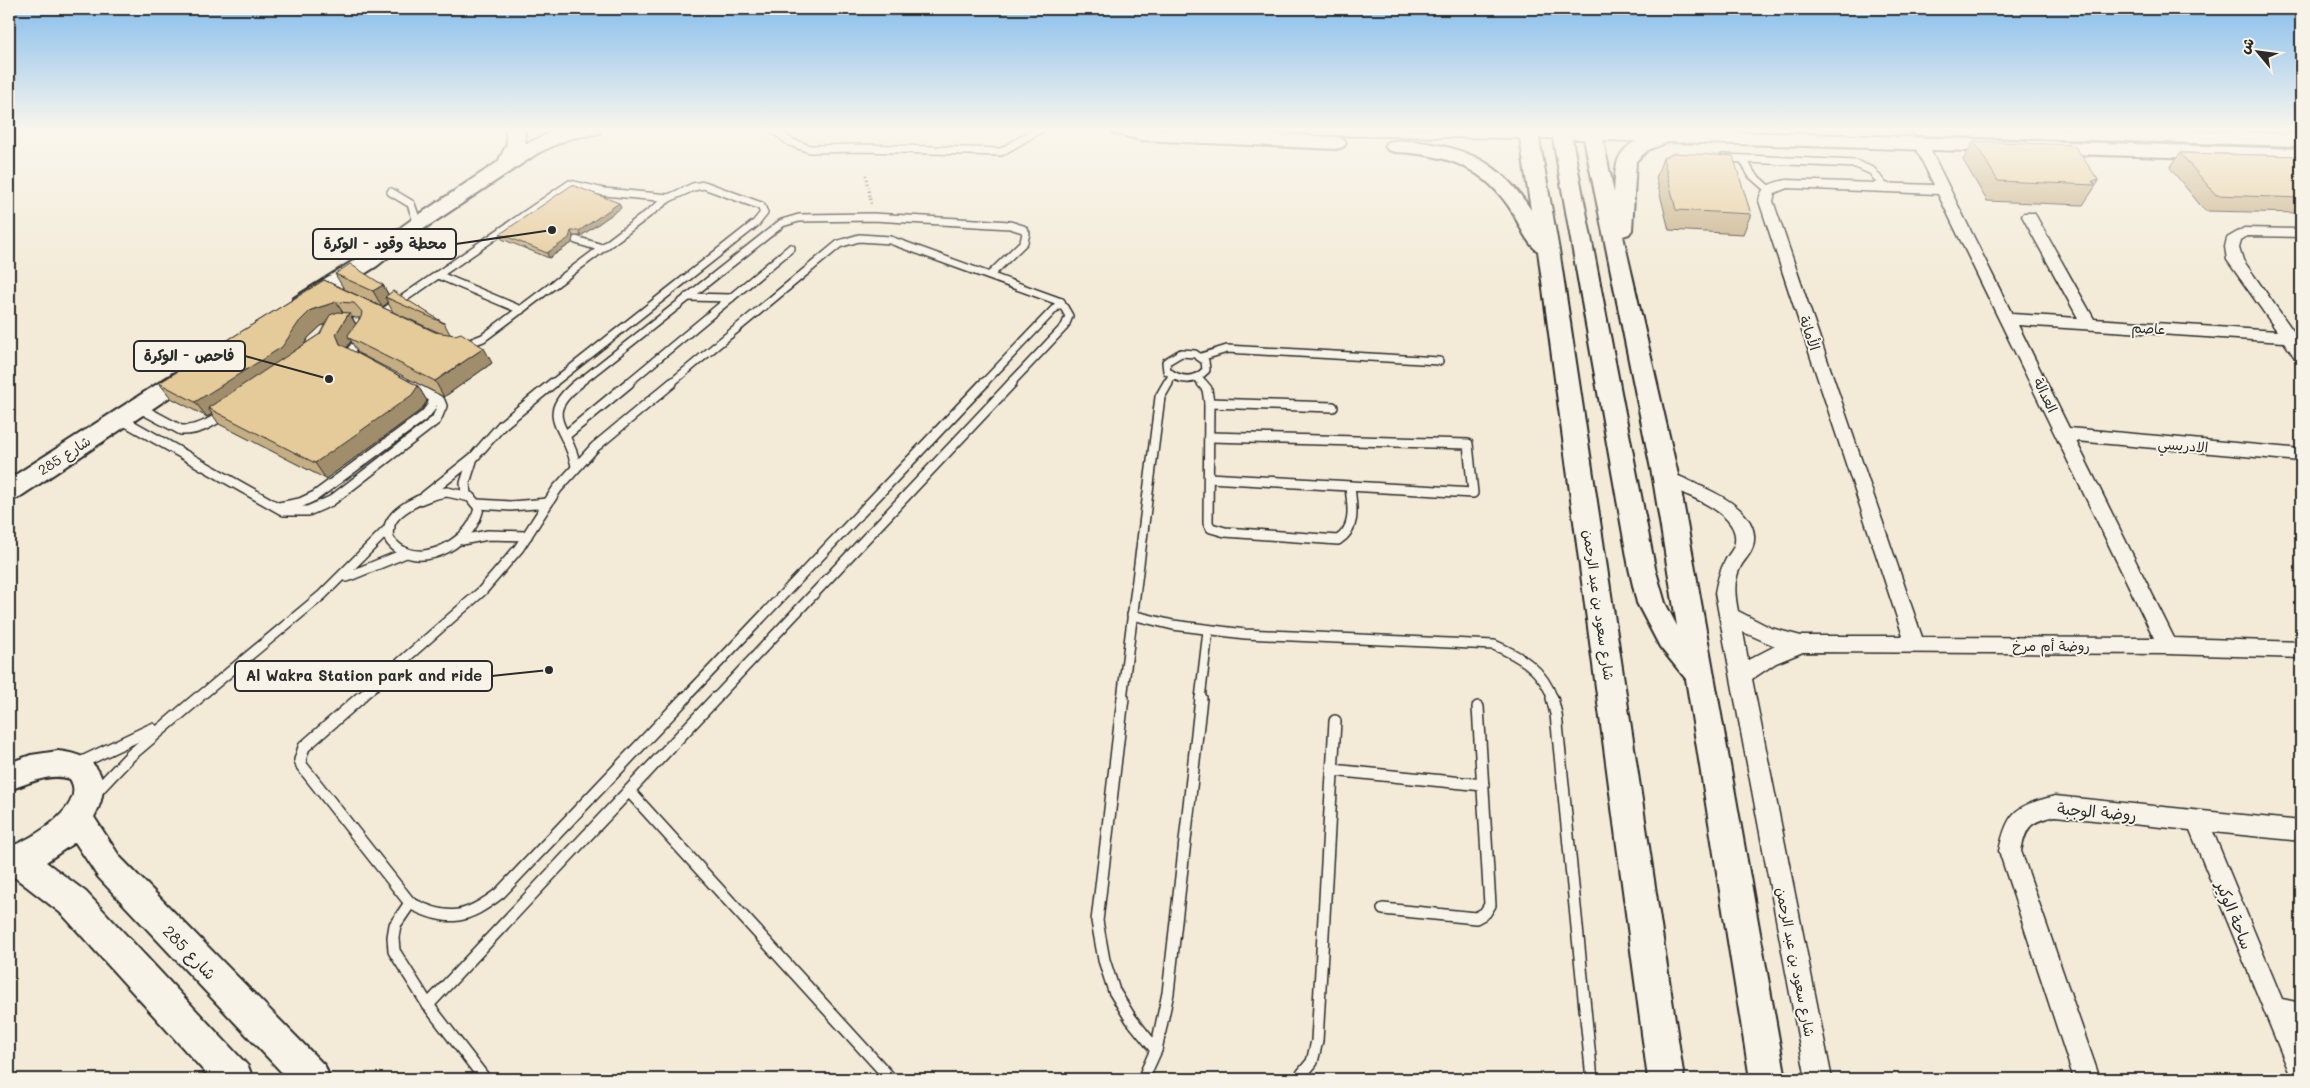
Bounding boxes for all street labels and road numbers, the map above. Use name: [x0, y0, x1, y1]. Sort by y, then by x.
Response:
street label: الأمانة: [1795, 313, 1825, 353]
street label: عاصم: [2131, 317, 2167, 341]
street label: العدالة: [2029, 374, 2063, 416]
street label: شارع 285: [34, 431, 95, 480]
street label: الادريسي: [2157, 433, 2209, 461]
street label: شارع سعود بن عبد الرحمن: [1578, 528, 1619, 682]
street label: روضة أم مرخ: [2012, 636, 2090, 657]
street label: روضة الوجبة: [2056, 797, 2138, 826]
street label: ساحة الوكير: [2210, 876, 2258, 953]
street label: شارع سعود بن عبد الرحمن: [1771, 886, 1820, 1039]
street label: شارع 285: [158, 920, 221, 985]

